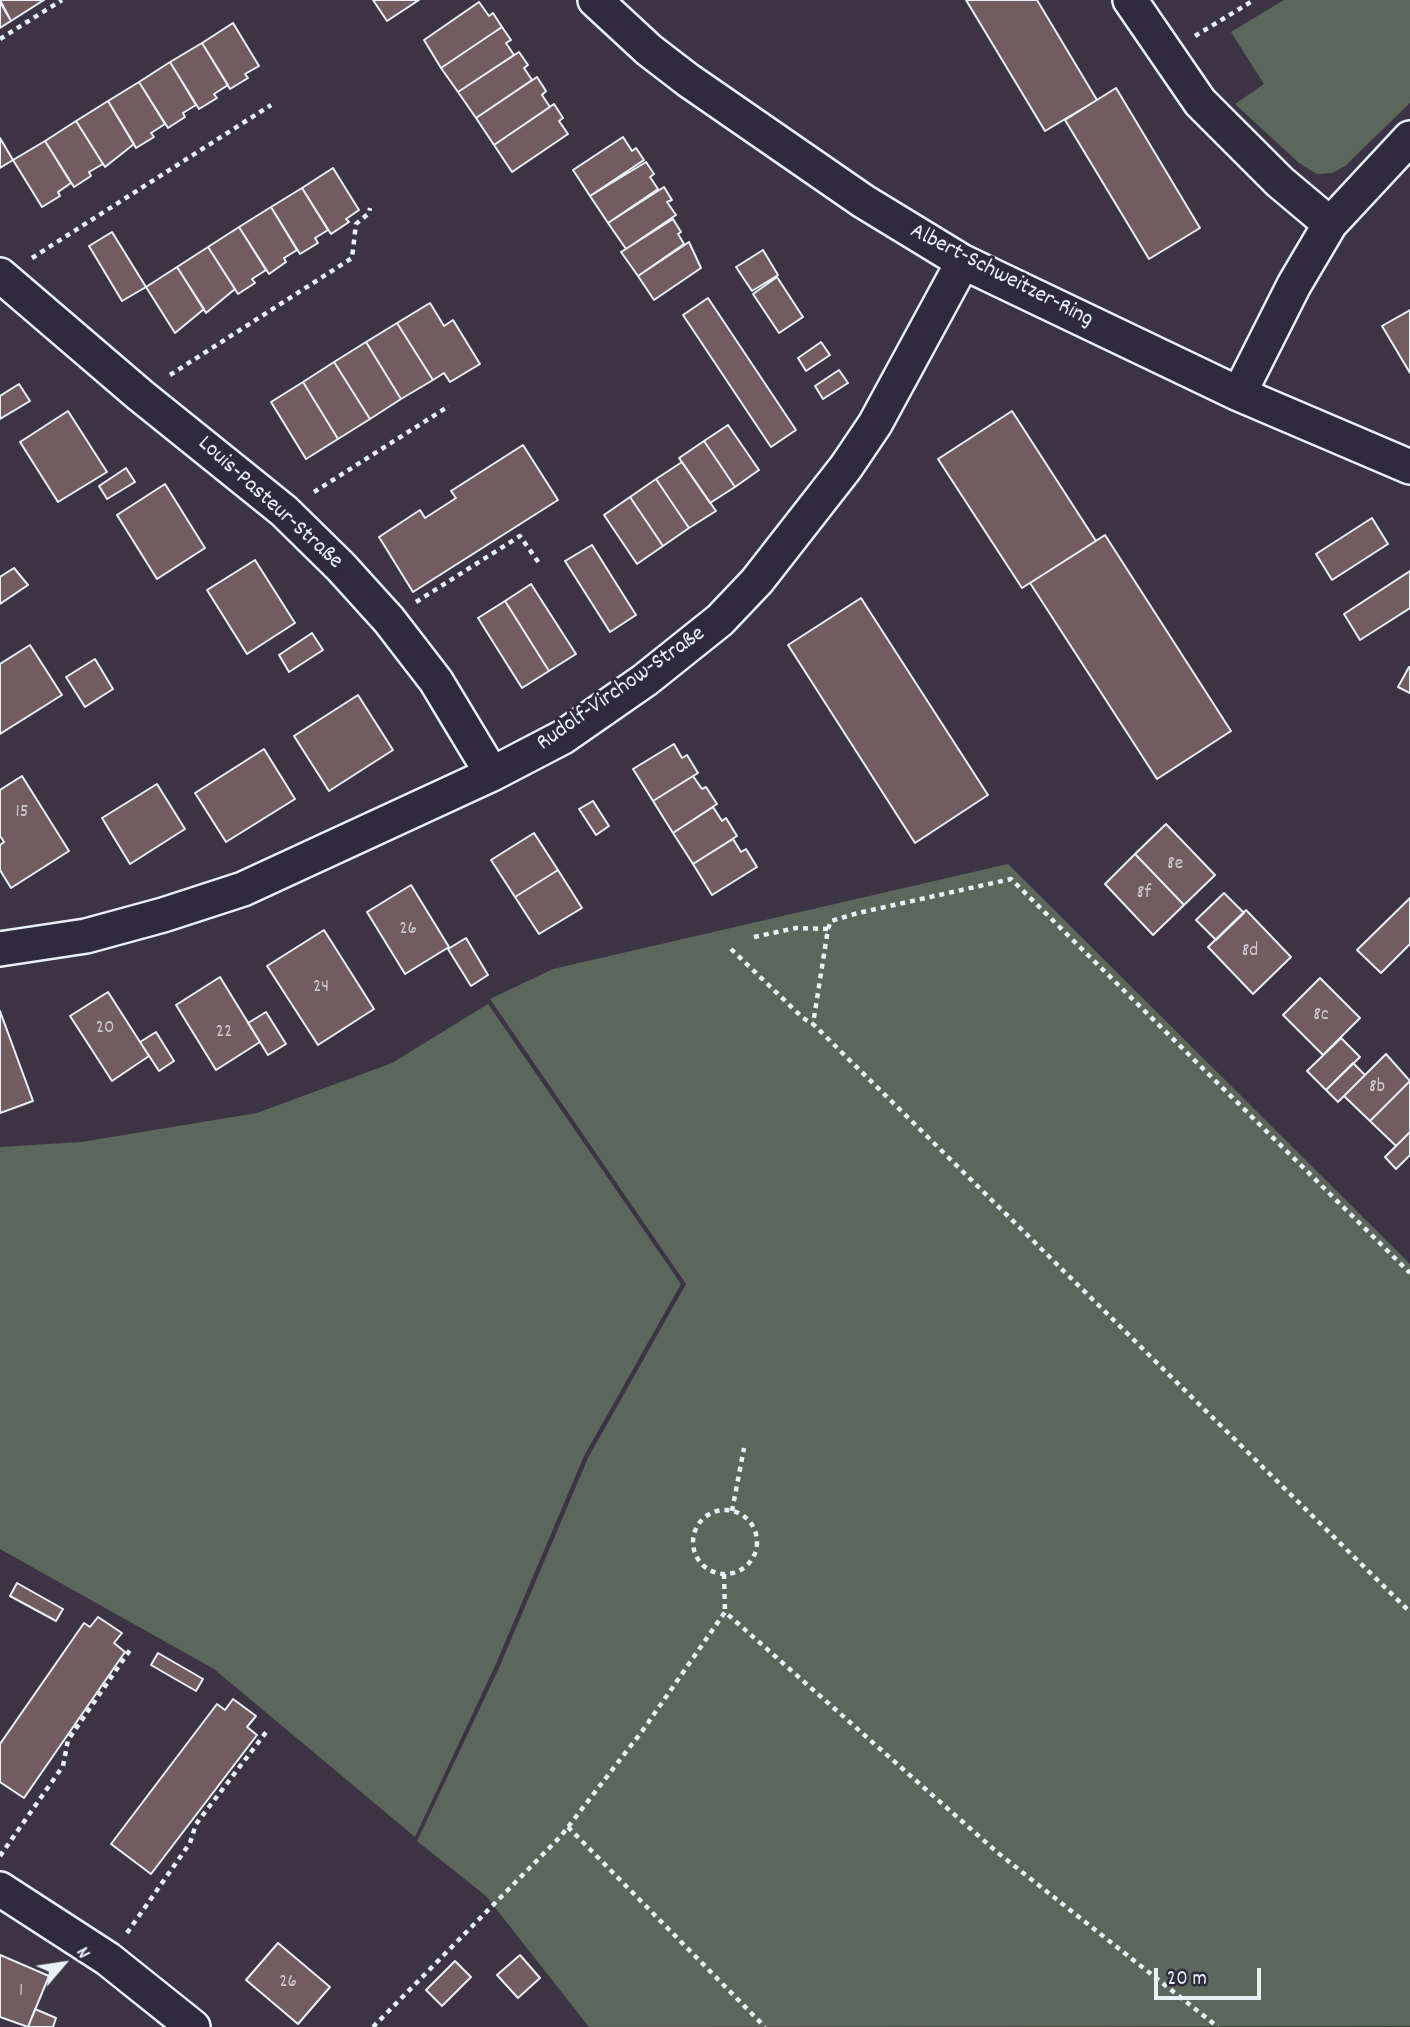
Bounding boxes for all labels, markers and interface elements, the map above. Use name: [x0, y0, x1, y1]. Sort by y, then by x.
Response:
street label: Albert-Schweitzer-Ring: [905, 219, 1097, 335]
street label: Louis-Pasteur-Straße: [191, 431, 347, 577]
street label: Rudolf-Virchow-Straße: [533, 622, 711, 758]
house number: 15: [16, 802, 28, 824]
house number: 8e: [1167, 854, 1183, 876]
house number: 8f: [1137, 883, 1151, 905]
house number: 26: [399, 919, 417, 941]
house number: 8d: [1242, 941, 1258, 963]
house number: 24: [313, 977, 329, 999]
house number: 8c: [1313, 1005, 1329, 1027]
house number: 20: [96, 1018, 114, 1040]
house number: 22: [216, 1022, 232, 1044]
house number: 8b: [1369, 1077, 1385, 1099]
north arrow: [28, 1929, 98, 1999]
text: N: [68, 1943, 96, 1964]
scale bar: [1158, 1954, 1265, 1998]
text: 20 m: [1167, 1965, 1207, 1995]
house number: 26: [279, 1972, 297, 1994]
house number: 1: [19, 1981, 23, 2003]

